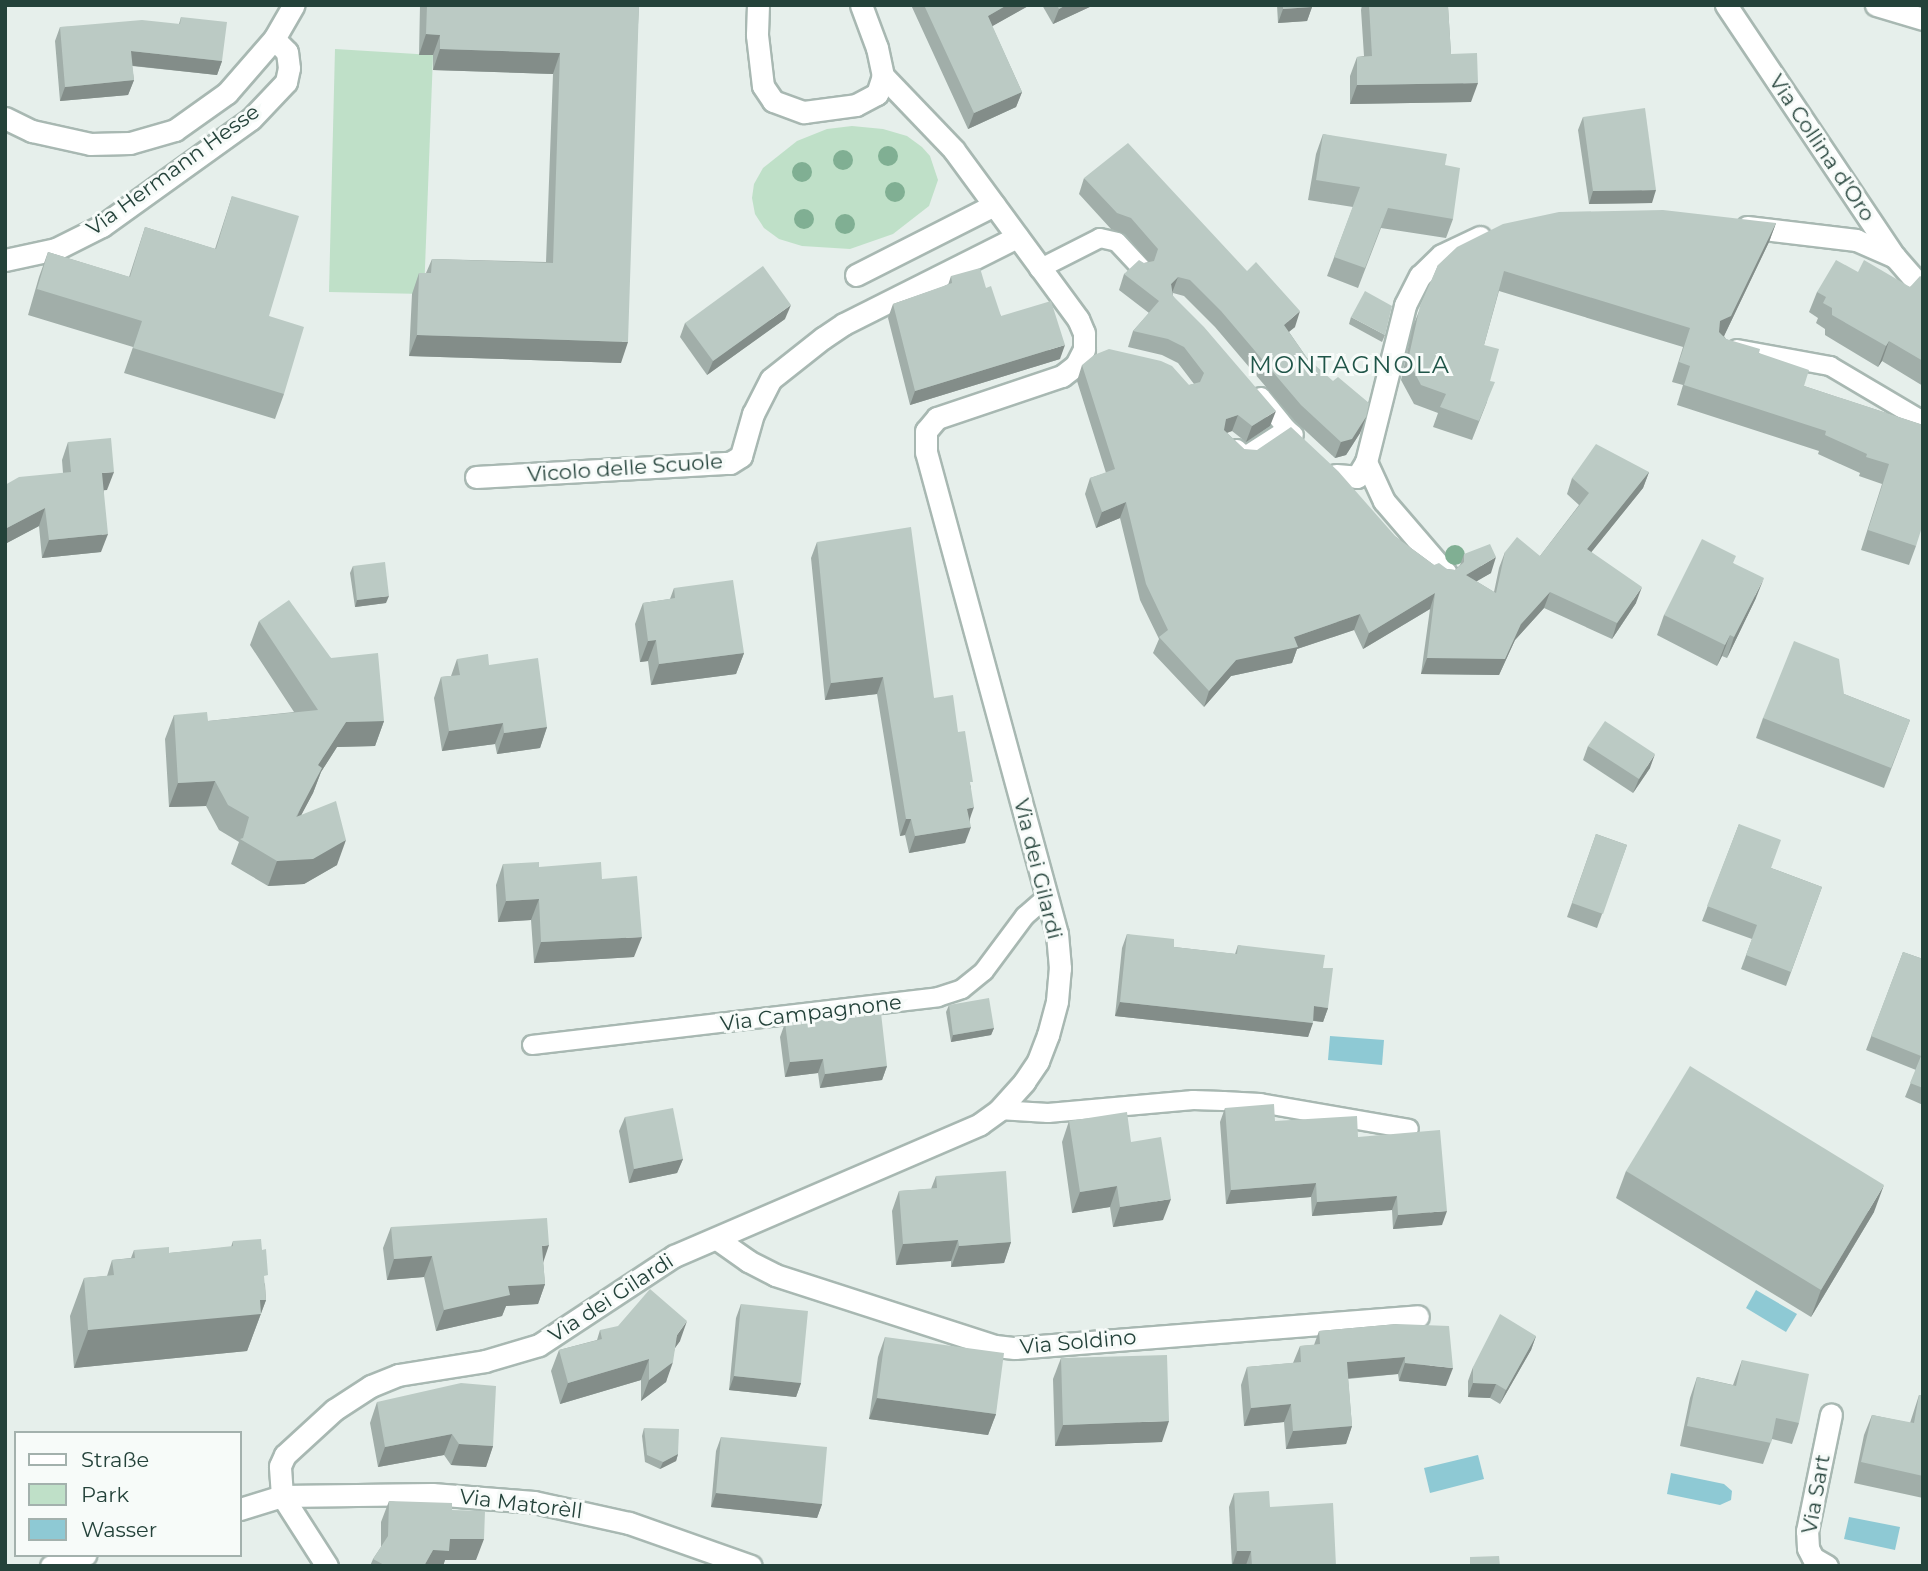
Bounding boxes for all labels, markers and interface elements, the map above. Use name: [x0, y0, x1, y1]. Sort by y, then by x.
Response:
street label: Via Collina d'Oro: [1764, 70, 1880, 226]
street label: Via Hermann Hesse: [82, 99, 264, 241]
district label: MONTAGNOLA: [1250, 351, 1450, 379]
street label: Vicolo delle Scuole: [526, 449, 724, 487]
street label: Via dei Gilardi: [1008, 796, 1068, 942]
street label: Via Campagnone: [719, 989, 903, 1037]
street label: Via dei Gilardi: [544, 1248, 678, 1348]
street label: Via Soldino: [1019, 1324, 1137, 1360]
legend: [14, 1431, 242, 1557]
text: Straße: [81, 1447, 149, 1472]
street label: Via Sart: [1797, 1452, 1835, 1536]
text: Park: [81, 1482, 129, 1507]
street label: Via Matorèll: [458, 1484, 584, 1524]
text: Wasser: [81, 1517, 157, 1542]

